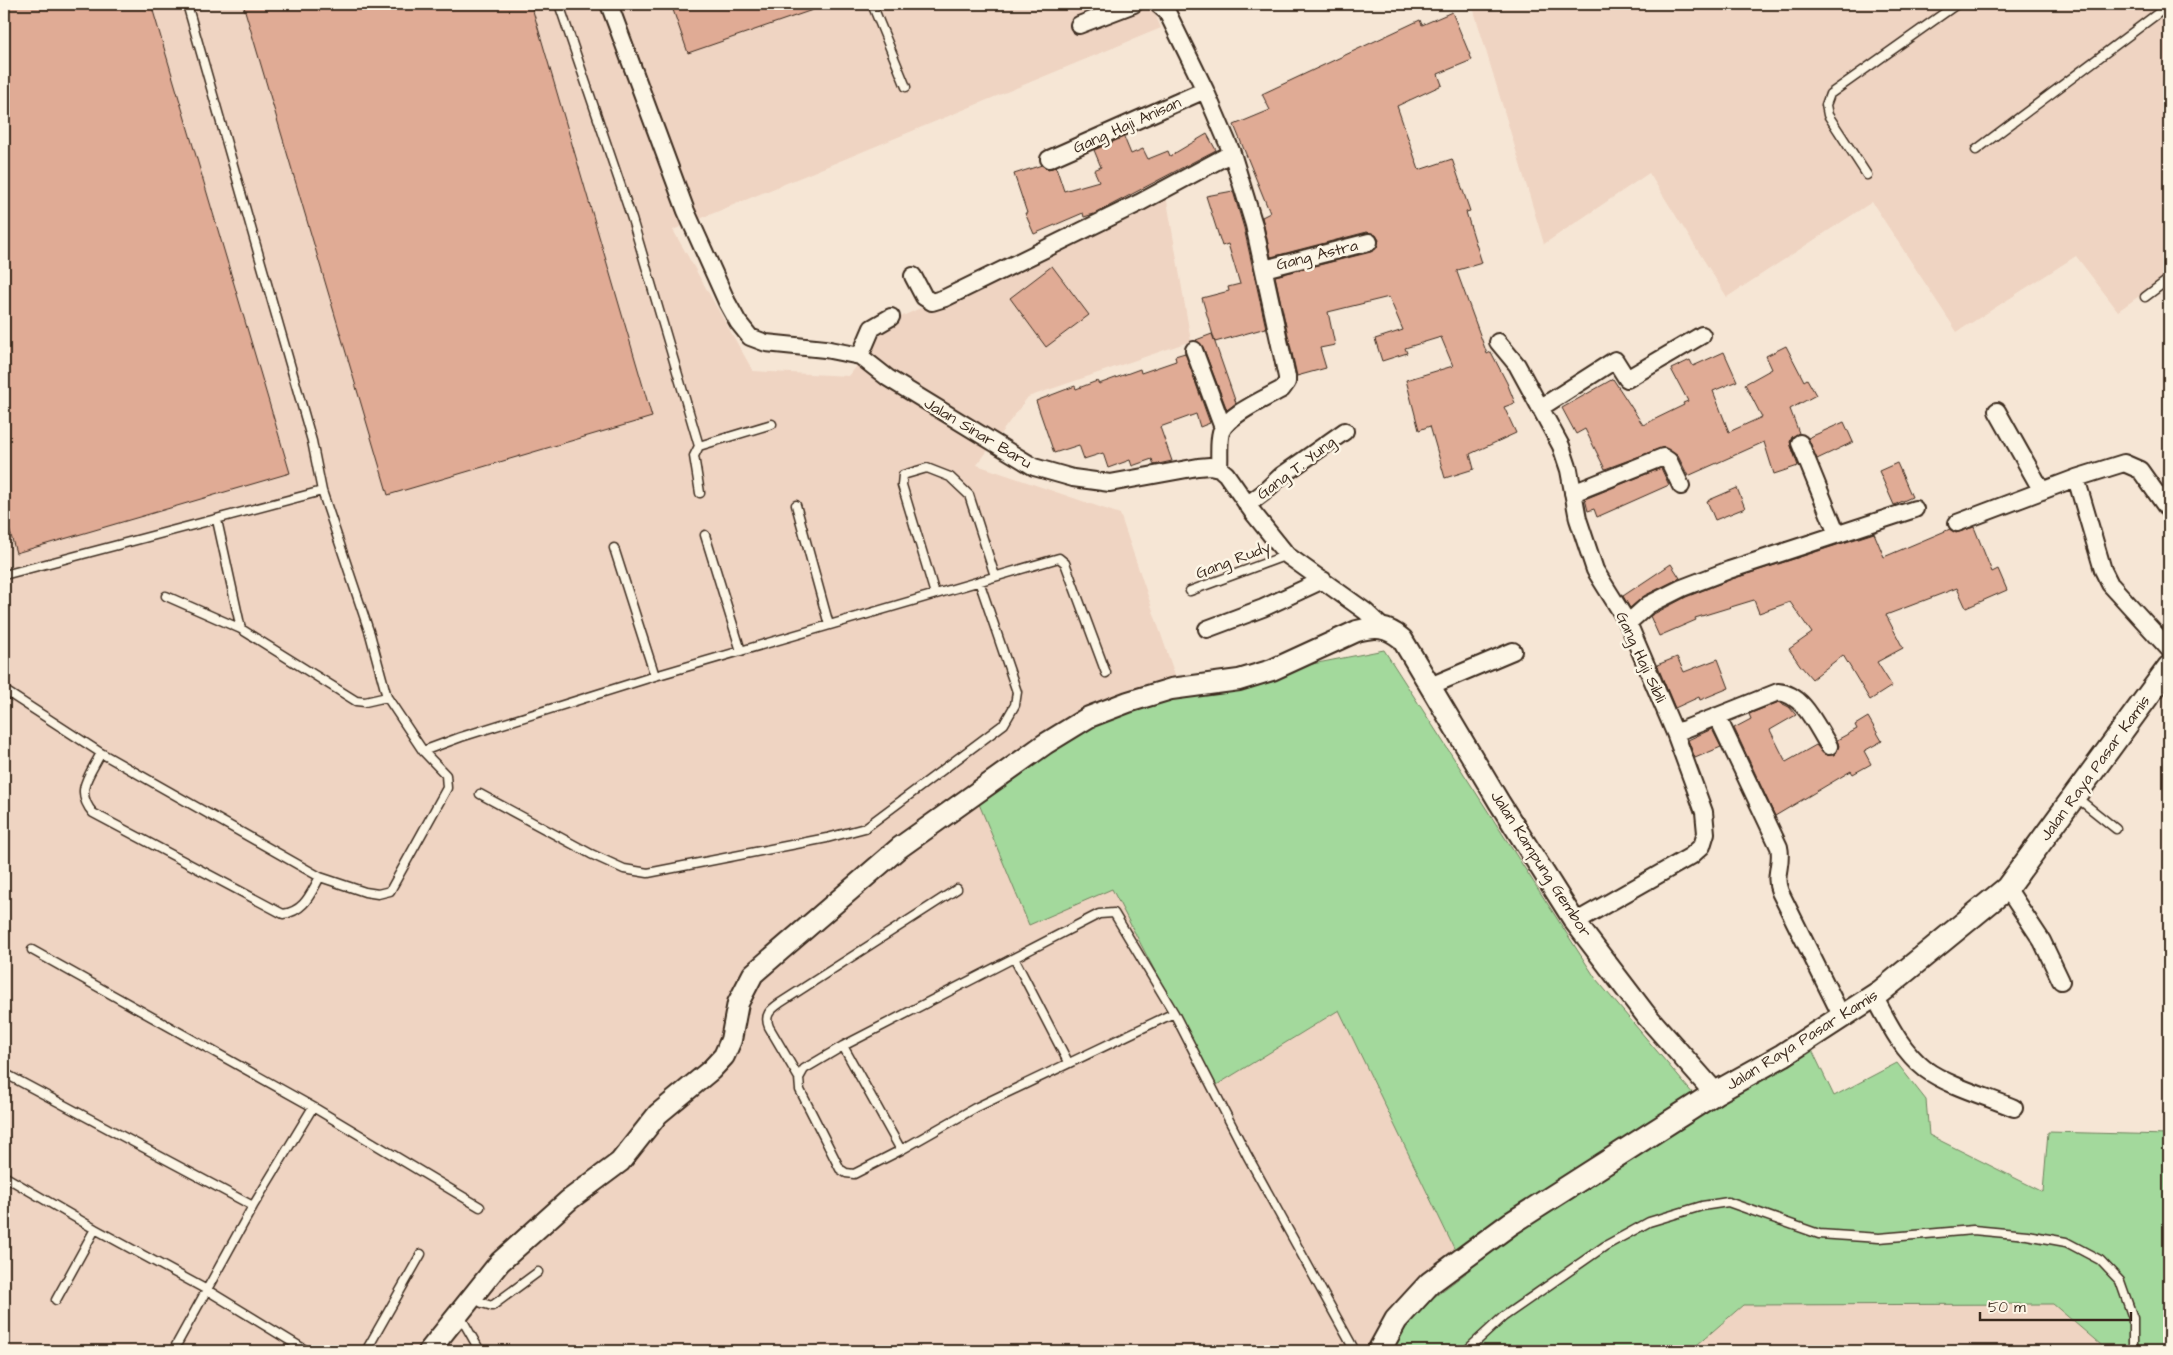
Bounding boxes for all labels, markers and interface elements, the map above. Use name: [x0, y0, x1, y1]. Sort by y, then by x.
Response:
street label: Gang Haji Anisan: [1069, 91, 1185, 160]
street label: Gang Astra: [1274, 234, 1360, 277]
street label: Jalan Sinar Baru: [920, 392, 1036, 474]
street label: Gang T. Yung: [1252, 431, 1341, 506]
street label: Gang Rudy: [1192, 536, 1274, 585]
street label: Gang Haji Sibli: [1609, 608, 1672, 707]
street label: Jalan Raya Pasar Kamis: [2035, 691, 2156, 846]
street label: Jalan Kampung Gembor: [1484, 786, 1597, 942]
street label: Jalan Raya Pasar Kamis: [1722, 984, 1883, 1097]
scale bar: [1980, 1290, 2132, 1322]
text: 50 m: [1988, 1297, 2026, 1318]

